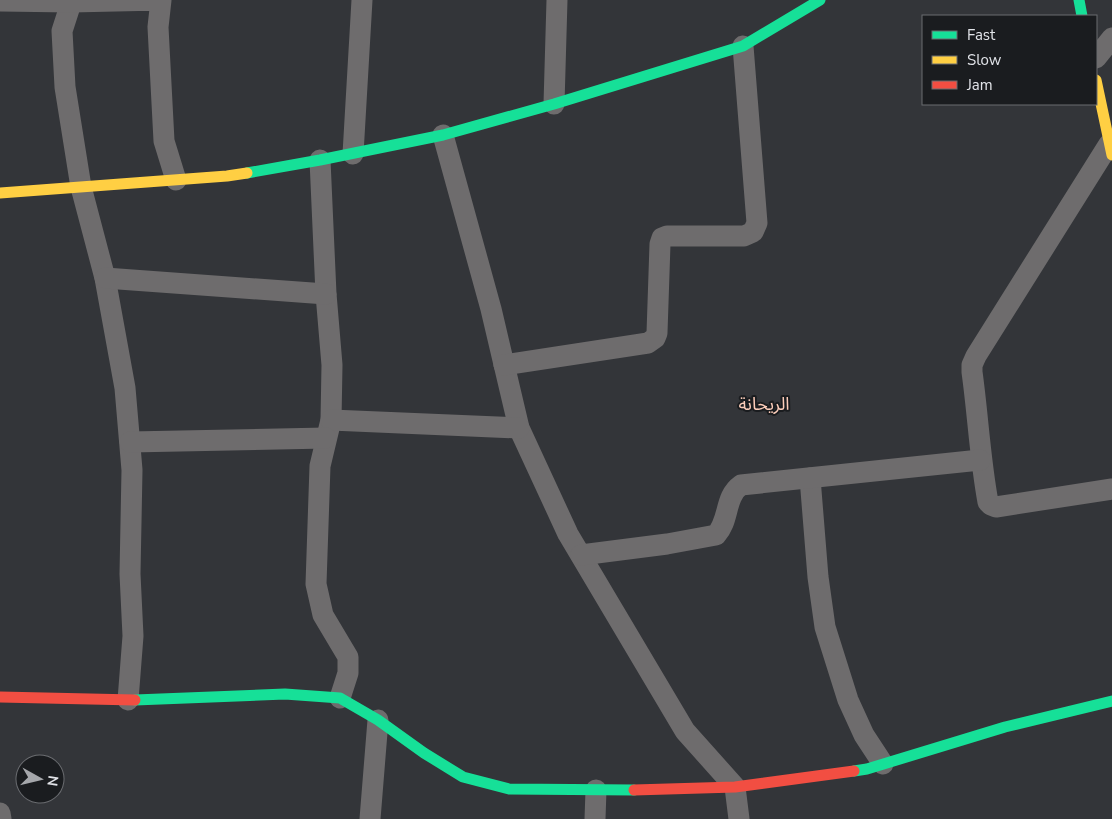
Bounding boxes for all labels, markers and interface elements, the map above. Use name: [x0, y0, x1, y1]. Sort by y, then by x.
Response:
legend: [922, 15, 1097, 105]
text: Fast: [967, 25, 996, 45]
text: Slow: [967, 50, 1002, 70]
text: Jam: [966, 75, 993, 95]
district label: الريحانة: [738, 392, 790, 416]
north arrow: [15, 754, 65, 804]
text: N: [42, 774, 63, 787]

